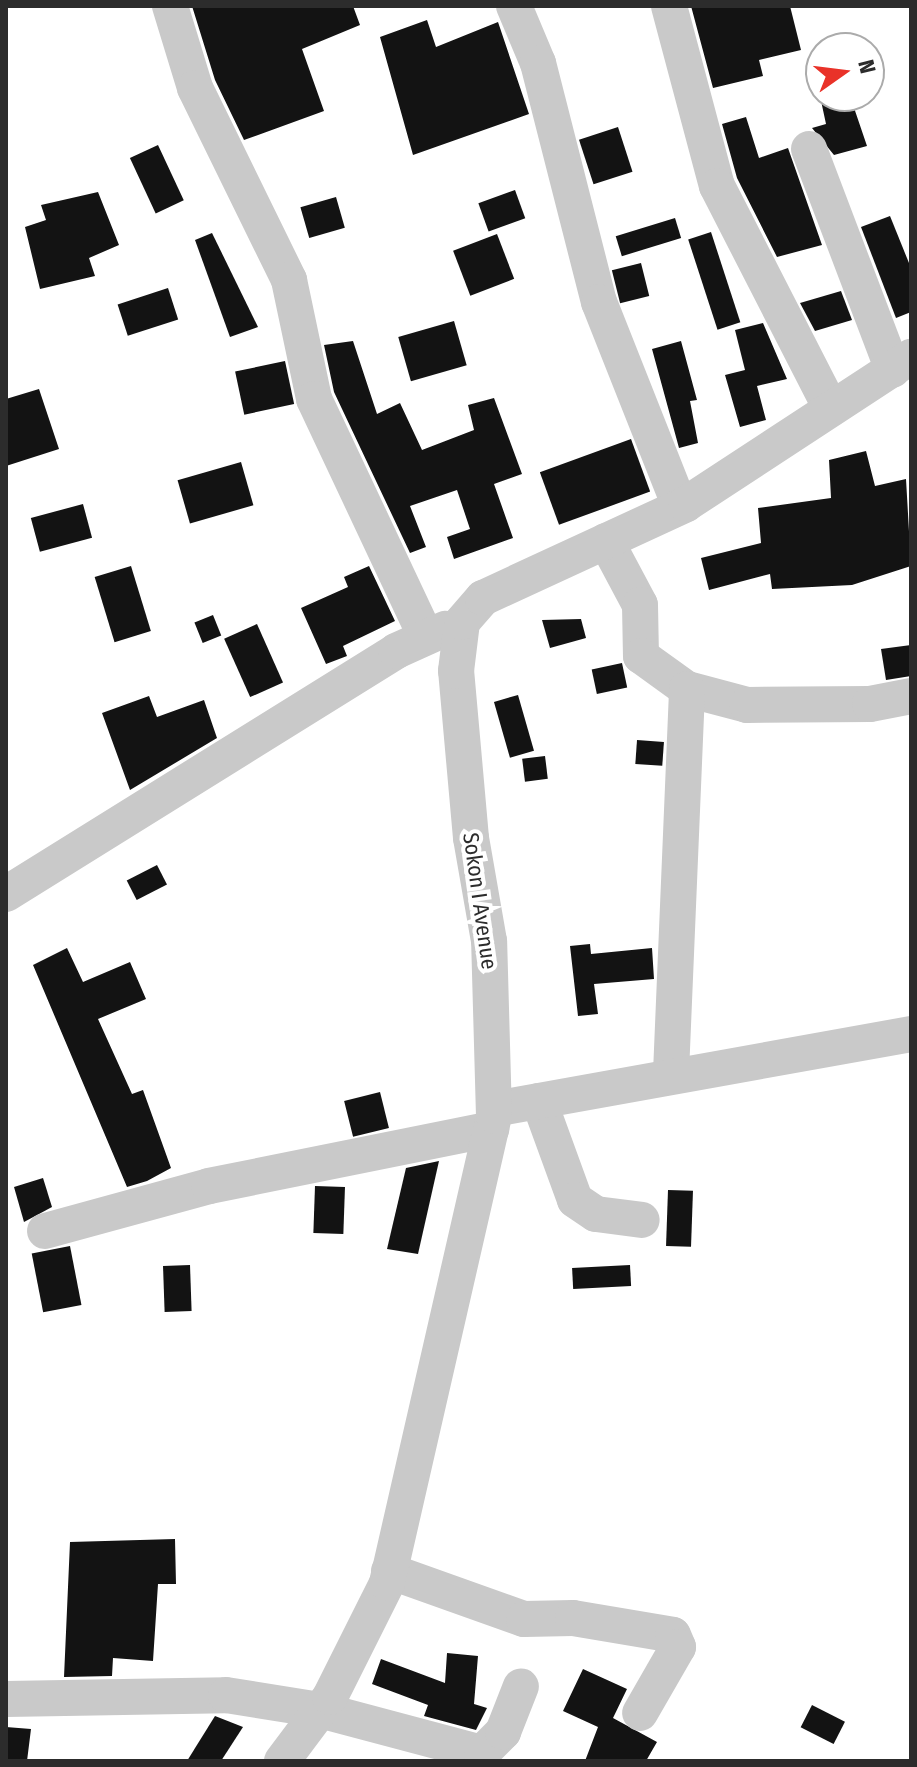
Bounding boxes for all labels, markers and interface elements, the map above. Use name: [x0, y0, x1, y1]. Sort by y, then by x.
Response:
north arrow: [805, 32, 885, 112]
text: N: [852, 57, 882, 76]
street label: Sokon I Avenue: [457, 831, 503, 971]

